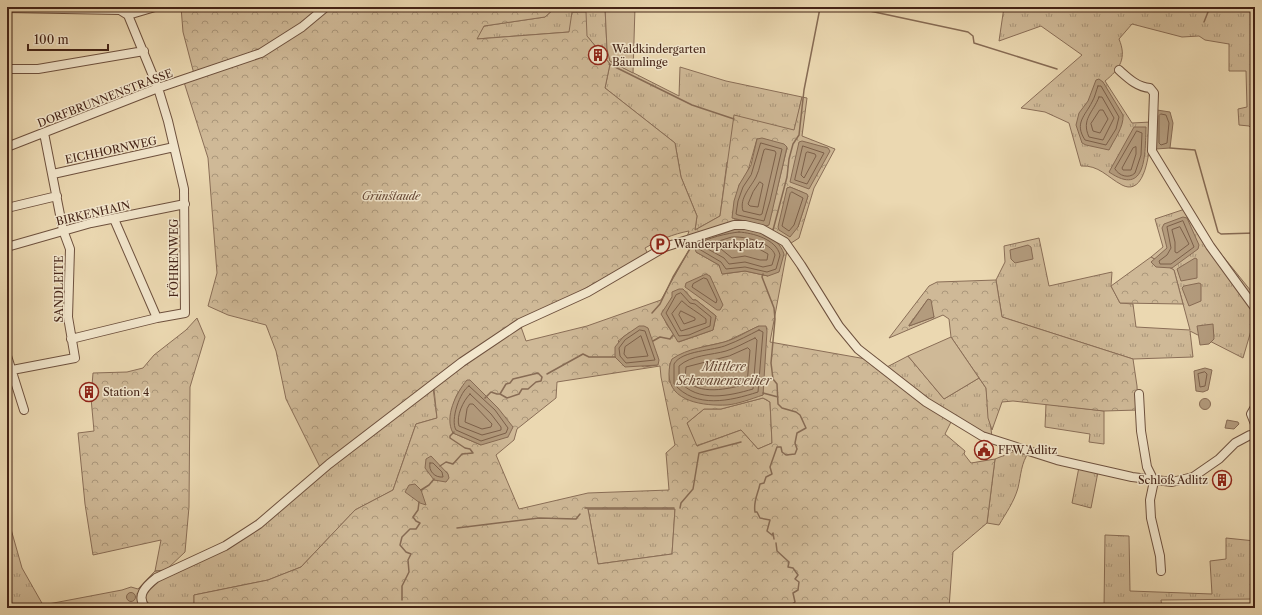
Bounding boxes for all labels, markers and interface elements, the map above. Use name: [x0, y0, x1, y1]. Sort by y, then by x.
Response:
scale bar: [28, 26, 108, 52]
text: 100 m: [34, 32, 69, 47]
place label: Waldkindergarten Bäumlinge: [611, 42, 706, 69]
building icon: Waldkindergarten Bäumlinge: [587, 44, 609, 66]
street label: DORFBRUNNENSTRASSE: [35, 66, 175, 130]
street label: EICHHORNWEG: [64, 133, 158, 167]
park label: Grünstaude: [362, 189, 421, 203]
street label: BIRKENHAIN: [54, 198, 132, 228]
street label: FÖHRENWEG: [166, 218, 181, 297]
parking icon: Wanderparkplatz: [649, 233, 671, 255]
place label: Wanderparkplatz: [673, 237, 765, 251]
street label: SANDLEITE: [52, 255, 66, 323]
water label: Mittlere Schwanenweiher: [676, 359, 773, 388]
building icon: Station 4: [78, 381, 100, 403]
place label: Station 4: [103, 385, 149, 399]
public building icon: FFW Adlitz: [973, 439, 995, 461]
place label: FFW Adlitz: [998, 443, 1058, 457]
building icon: Schloß Adlitz: [1211, 469, 1233, 491]
place label: Schloß Adlitz: [1138, 473, 1208, 487]

